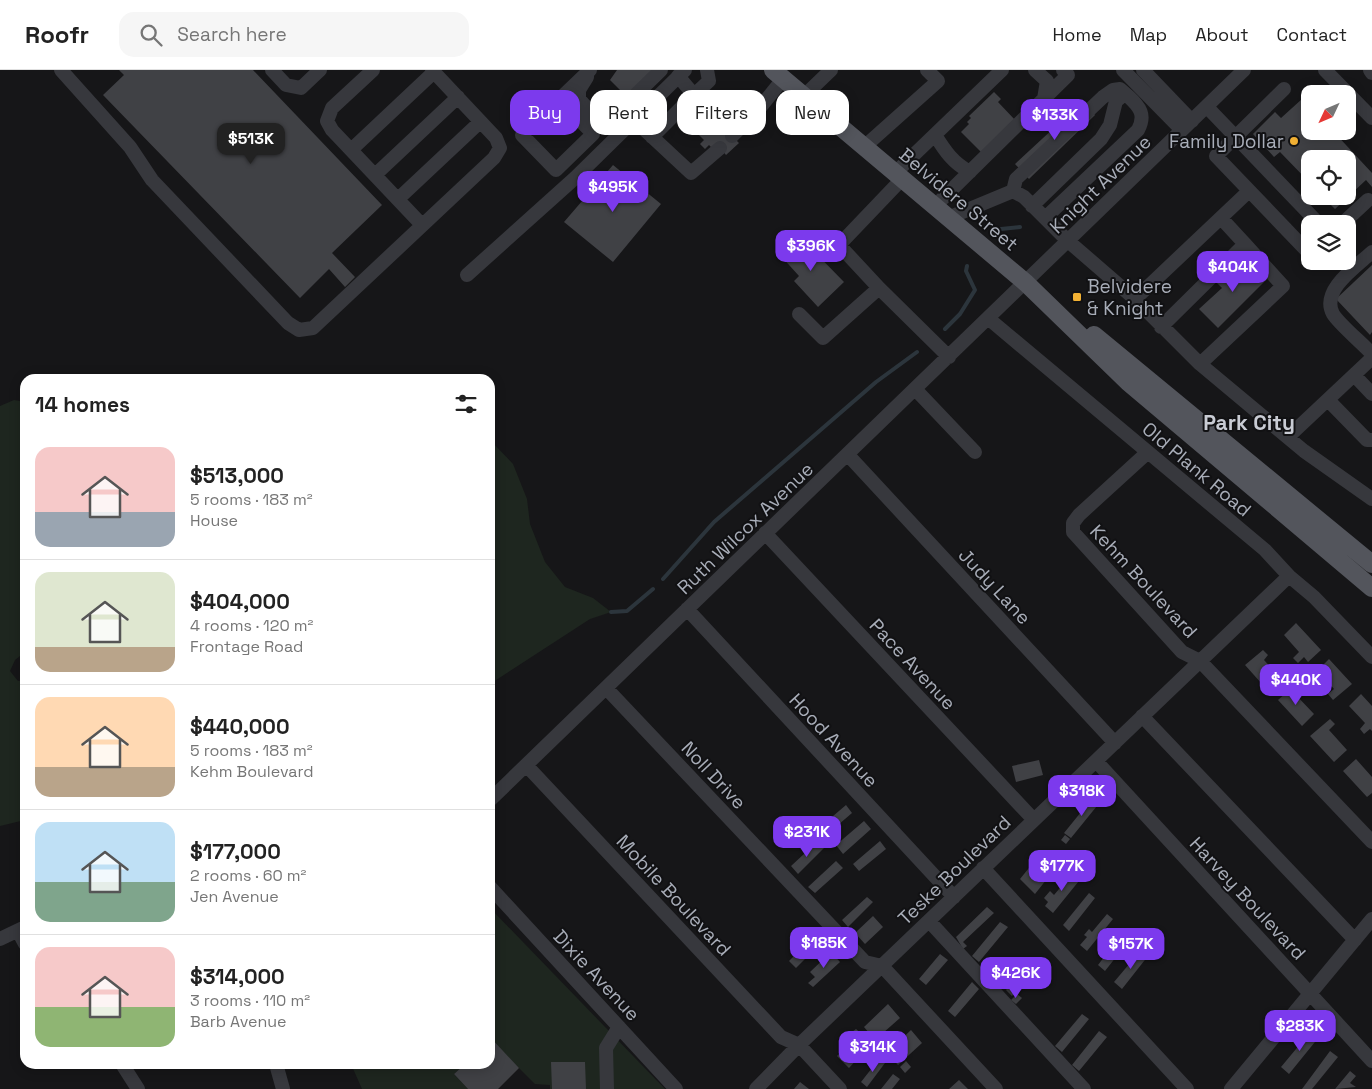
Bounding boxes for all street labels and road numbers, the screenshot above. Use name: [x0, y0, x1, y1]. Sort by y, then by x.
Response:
street label: Knight Avenue: [1044, 130, 1156, 239]
street label: Belvidere Street: [894, 142, 1023, 256]
street label: Old Plank Road: [1137, 416, 1256, 522]
street label: Ruth Wilcox Avenue: [672, 457, 819, 600]
street label: Kehm Boulevard: [1084, 519, 1203, 644]
street label: Judy Lane: [953, 543, 1036, 630]
street label: Pace Avenue: [864, 613, 961, 715]
street label: Hood Avenue: [784, 688, 884, 793]
street label: Noll Drive: [676, 736, 751, 815]
street label: Teske Boulevard: [893, 810, 1016, 931]
street label: Mobile Boulevard: [611, 829, 736, 961]
street label: Harvey Boulevard: [1184, 831, 1311, 965]
street label: Dixie Avenue: [548, 924, 645, 1026]

